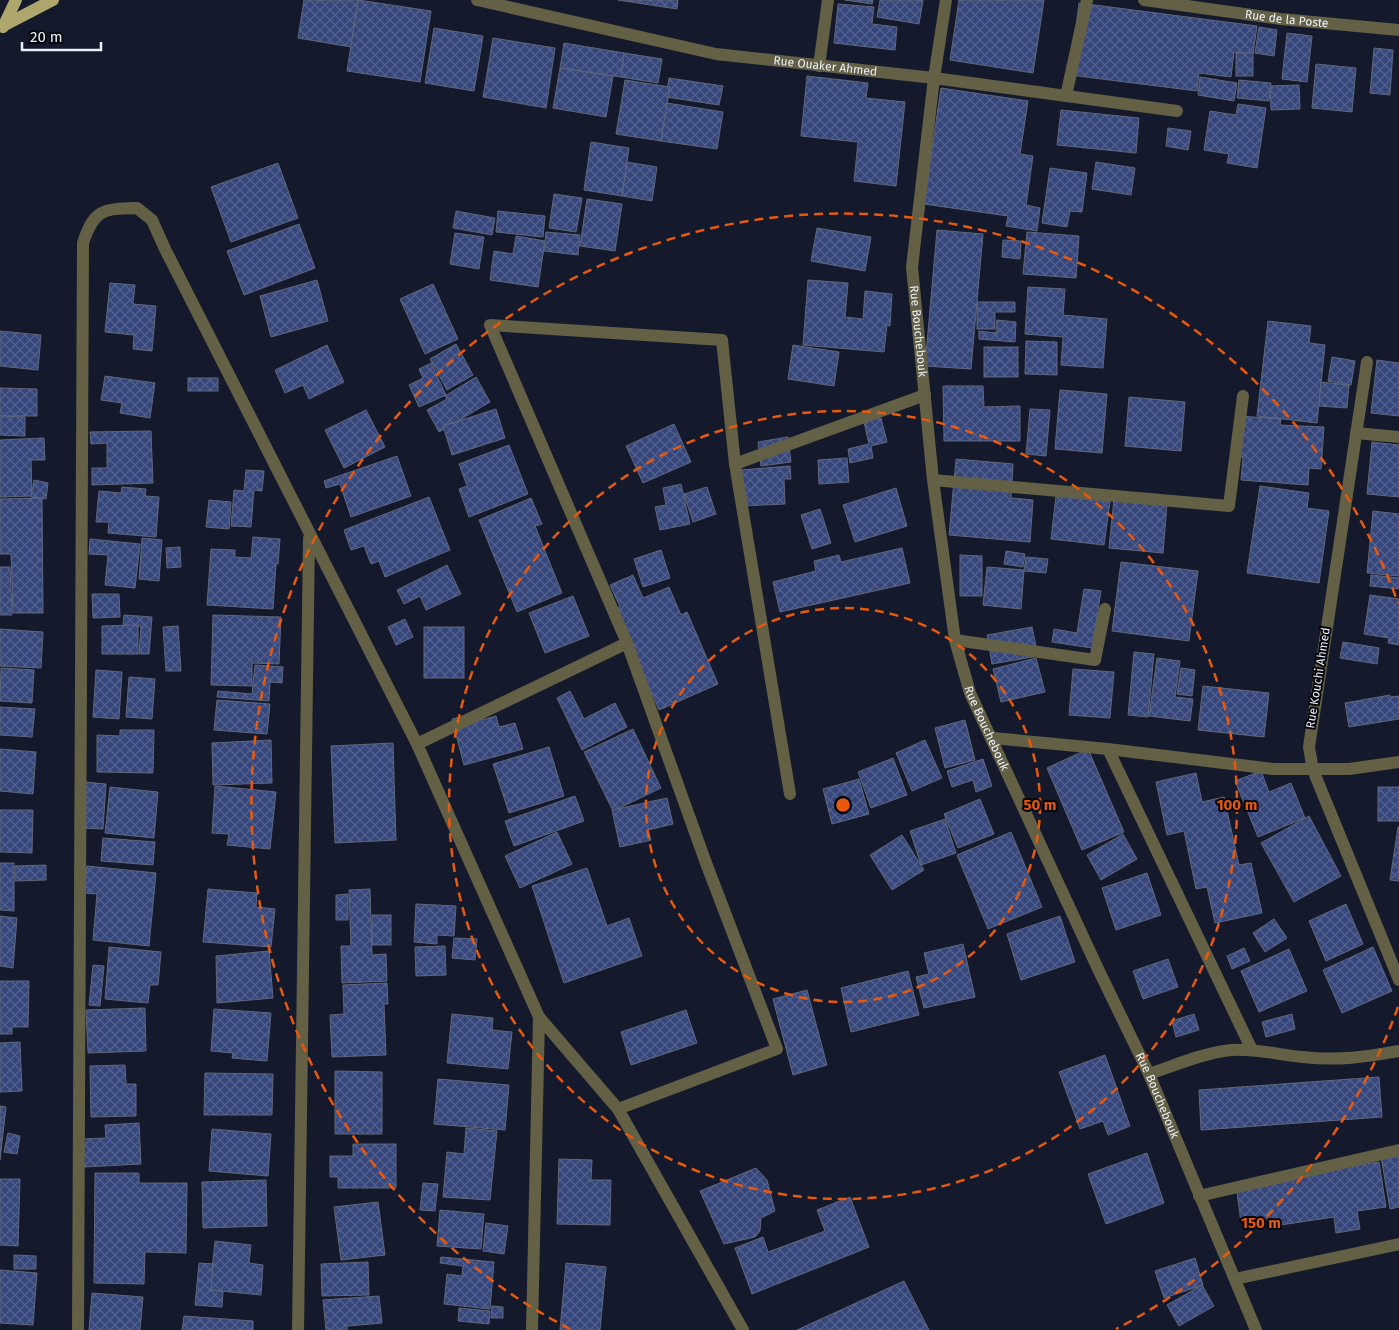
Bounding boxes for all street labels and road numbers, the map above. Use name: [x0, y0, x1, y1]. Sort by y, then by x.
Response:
street label: Rue de la Poste: [1244, 7, 1329, 30]
street label: Rue Ouaker Ahmed: [773, 53, 878, 79]
street label: Rue Bouchebouk: [907, 285, 930, 378]
street label: Rue Kouchi Ahmed: [1303, 626, 1333, 730]
street label: Rue Bouchebouk: [961, 684, 1012, 774]
street label: Rue Bouchebouk: [1133, 1050, 1182, 1141]

